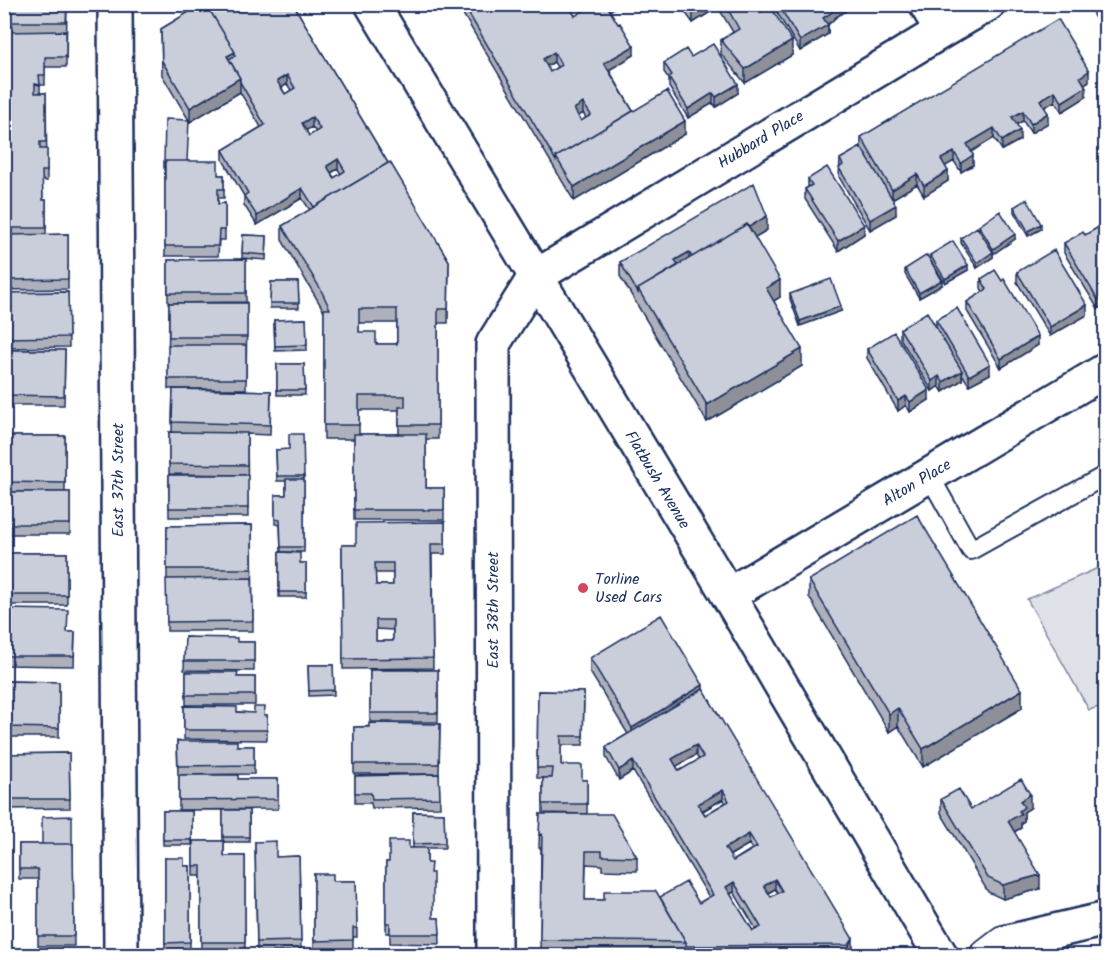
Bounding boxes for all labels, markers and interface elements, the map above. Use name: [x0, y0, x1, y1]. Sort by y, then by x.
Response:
street label: Hubbard Place: [713, 104, 809, 176]
street label: East 37th Street: [106, 422, 131, 537]
street label: Flatbush Avenue: [618, 426, 696, 534]
street label: Alton Place: [878, 453, 956, 513]
street label: East 38th Street: [481, 551, 506, 668]
place label: Torline Used Cars: [595, 567, 662, 610]
marker: Torline Used Cars: [576, 581, 590, 595]

